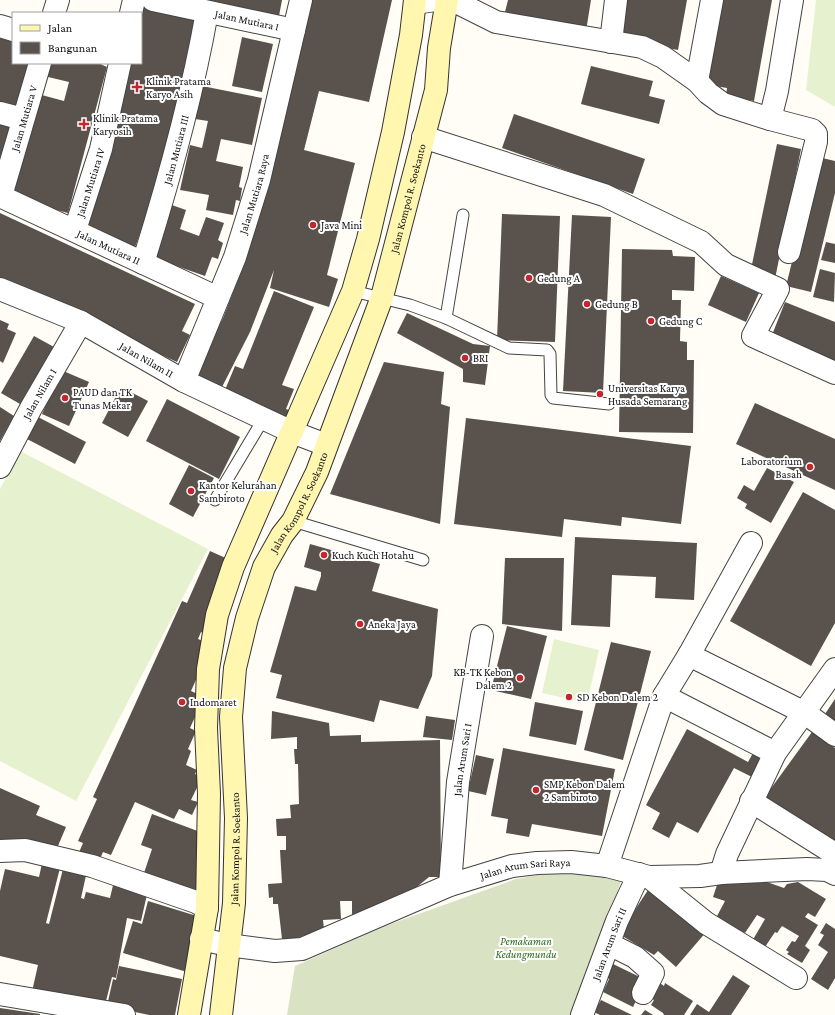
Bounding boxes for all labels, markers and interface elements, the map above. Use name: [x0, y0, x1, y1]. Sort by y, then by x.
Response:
street label: Jalan Mutiara I: [213, 7, 280, 33]
legend: [12, 12, 142, 64]
text: Jalan: [47, 21, 73, 35]
text: Bangunan: [48, 41, 98, 55]
place label: Klinik Pratama Karyo Asih: [146, 75, 211, 101]
marker: Klinik Pratama Karyo Asih: [131, 81, 143, 93]
street label: Jalan Mutiara V: [8, 83, 39, 154]
place label: Klinik Pratama Karyosih: [93, 112, 158, 138]
street label: Jalan Mutiara III: [161, 113, 191, 187]
marker: Klinik Pratama Karyosih: [78, 118, 90, 130]
street label: Jalan Kompol R. Soekanto: [387, 142, 428, 255]
street label: Jalan Mutiara IV: [73, 146, 107, 220]
street label: Jalan Mutiara Raya: [236, 153, 271, 237]
place label: Java Mini: [320, 219, 362, 232]
marker: Java Mini: [308, 220, 318, 230]
street label: Jalan Mutiara II: [74, 226, 142, 267]
place label: Gedung A: [537, 272, 581, 285]
marker: Gedung A: [524, 273, 534, 283]
place label: Gedung B: [595, 298, 638, 311]
marker: Gedung B: [582, 299, 592, 309]
place label: Gedung C: [659, 315, 703, 328]
marker: Gedung C: [646, 316, 656, 326]
street label: Jalan Nilam II: [116, 339, 176, 380]
place label: BRI: [473, 352, 488, 364]
marker: BRI: [460, 353, 470, 363]
street label: Jalan Nilam I: [20, 366, 59, 423]
place label: Universitas Karya Husada Semarang: [608, 382, 688, 408]
place label: PAUD dan TK Tunas Mekar: [73, 386, 133, 411]
marker: Universitas Karya Husada Semarang: [595, 389, 605, 399]
marker: PAUD dan TK Tunas Mekar: [60, 393, 70, 403]
street label: Jalan Kompol R. Soekanto: [267, 450, 330, 556]
place label: Laboratorium Basah: [741, 455, 802, 480]
marker: Laboratorium Basah: [805, 462, 815, 472]
place label: Kantor Kelurahan Sambiroto: [199, 479, 277, 504]
marker: Kantor Kelurahan Sambiroto: [186, 486, 196, 496]
place label: Kuch Kuch Hotahu: [332, 549, 414, 561]
marker: Kuch Kuch Hotahu: [319, 550, 329, 560]
place label: Aneka Jaya: [368, 618, 416, 631]
marker: Aneka Jaya: [355, 619, 365, 629]
place label: KB-TK Kebon Dalem 2: [453, 666, 512, 691]
marker: KB-TK Kebon Dalem 2: [515, 673, 525, 683]
place label: SD Kebon Dalem 2: [577, 691, 658, 703]
marker: SD Kebon Dalem 2: [564, 692, 574, 702]
place label: Indomaret: [190, 696, 237, 708]
marker: Indomaret: [177, 697, 187, 707]
street label: Jalan Arum Sari I: [451, 722, 474, 798]
place label: SMP Kebon Dalem 2 Sambiroto: [544, 778, 625, 803]
marker: SMP Kebon Dalem 2 Sambiroto: [531, 785, 541, 795]
street label: Jalan Kompol R. Soekanto: [228, 792, 242, 907]
street label: Jalan Arum Sari Raya: [478, 856, 571, 883]
street label: Jalan Arum Sari II: [589, 906, 628, 983]
park label: Pemakaman Kedungmundu: [495, 935, 557, 961]

